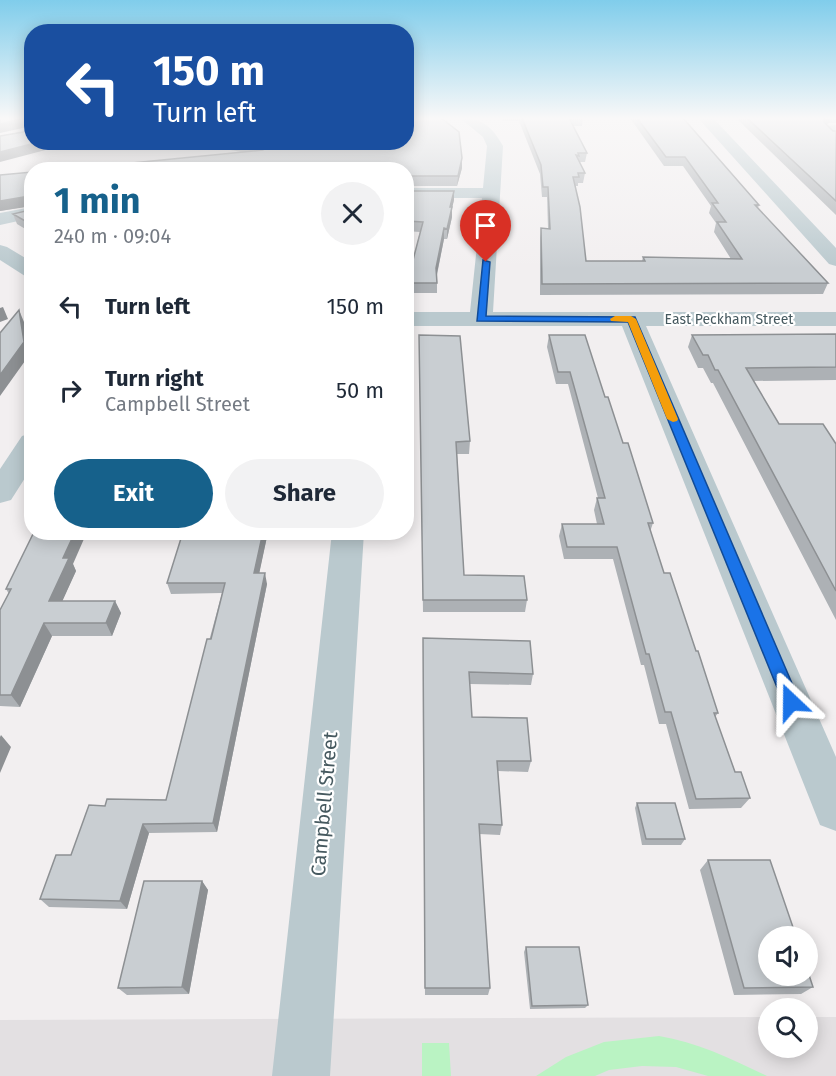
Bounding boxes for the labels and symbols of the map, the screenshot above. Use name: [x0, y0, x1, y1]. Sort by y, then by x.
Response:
pin: [460, 200, 511, 262]
street label: East Peckham Street: [665, 311, 794, 328]
position arrow: [759, 670, 823, 734]
street label: Campbell Street: [306, 730, 342, 877]

